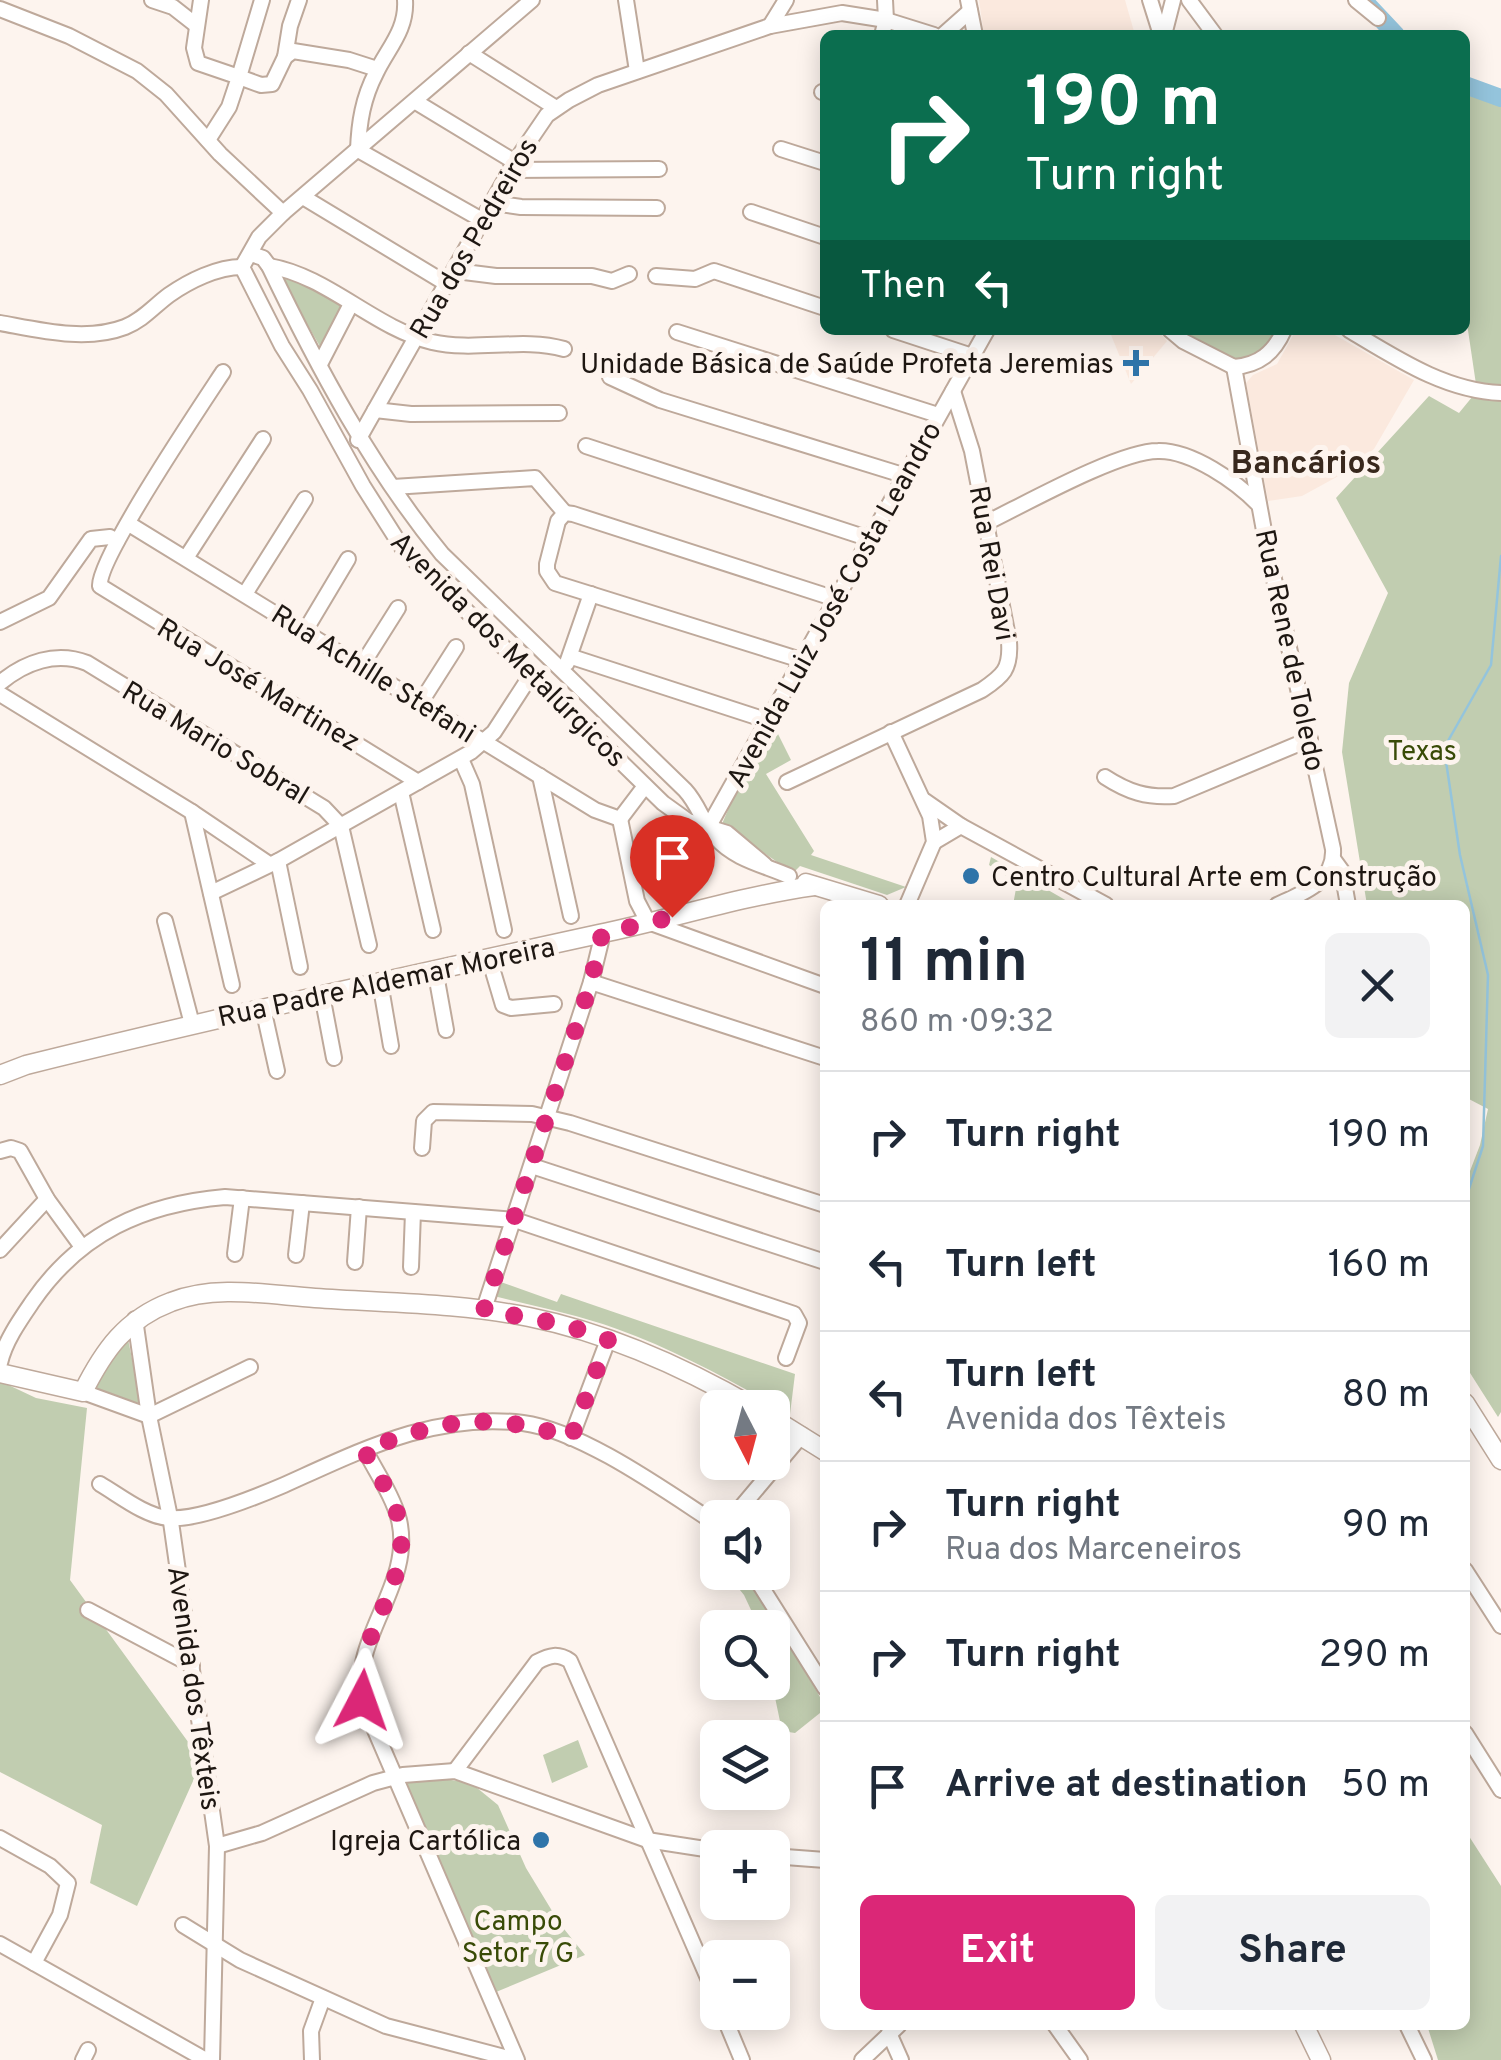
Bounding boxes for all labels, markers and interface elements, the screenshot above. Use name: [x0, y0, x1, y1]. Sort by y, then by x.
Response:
text: 190 m: [1025, 62, 1221, 151]
icon: right: [860, 70, 990, 200]
street label: Rua dos Pedreiros: [403, 132, 548, 347]
text: Turn right: [1025, 149, 1224, 206]
icon: left: [966, 260, 1021, 315]
text: Then: [860, 263, 946, 312]
place label: Unidade Básica de Saúde Profeta Jeremias: [580, 348, 1114, 384]
marker: Unidade Básica de Saúde Profeta Jeremias: [1123, 350, 1149, 376]
street label: Avenida Luiz José Costa Leandro: [720, 416, 951, 795]
district label: Bancários: [1231, 445, 1381, 485]
street label: Rua Rei Davi: [959, 483, 1021, 644]
street label: Avenida dos Metalúrgicos: [381, 526, 632, 777]
street label: Rua Rene de Toledo: [1245, 526, 1331, 775]
street label: Rua Achille Stefani: [263, 598, 482, 753]
street label: Rua José Martinez: [149, 612, 366, 761]
street label: Rua Mario Sobral: [114, 675, 315, 815]
park label: Texas: [1387, 735, 1457, 771]
pin: [630, 815, 715, 918]
icon: arrive: [645, 830, 700, 885]
place label: Centro Cultural Arte em Construção: [991, 861, 1437, 897]
marker: Centro Cultural Arte em Construção: [960, 865, 982, 887]
text: 11 min: [860, 927, 1028, 1003]
street label: Rua Padre Aldemar Moreira: [215, 931, 558, 1037]
button: close: [1325, 933, 1430, 1038]
text: 860 m · 09:32: [860, 1003, 1054, 1043]
icon: right: [860, 1109, 915, 1164]
text: Turn right: [945, 1112, 1120, 1161]
text: 190 m: [1328, 1112, 1430, 1161]
icon: left: [860, 1239, 915, 1294]
text: Turn left: [945, 1242, 1097, 1291]
text: 160 m: [1328, 1242, 1430, 1291]
text: Turn left: [945, 1352, 1097, 1401]
icon: left: [860, 1369, 915, 1424]
text: 80 m: [1342, 1372, 1430, 1421]
north arrow: [700, 1390, 790, 1480]
map controls: [700, 1390, 790, 2030]
text: Avenida dos Têxteis: [945, 1401, 1226, 1441]
text: Turn right: [945, 1482, 1120, 1531]
icon: right: [860, 1499, 915, 1554]
button: sound: [700, 1500, 790, 1590]
text: 90 m: [1342, 1502, 1430, 1551]
text: Rua dos Marceneiros: [945, 1531, 1242, 1571]
street label: Avenida dos Têxteis: [157, 1564, 227, 1813]
button: search: [700, 1610, 790, 1700]
icon: right: [860, 1629, 915, 1684]
text: Turn right: [945, 1632, 1120, 1681]
text: 290 m: [1319, 1632, 1430, 1681]
position arrow: [310, 1648, 414, 1752]
button: layers: [700, 1720, 790, 1810]
icon: arrive: [860, 1759, 915, 1814]
text: Arrive at destination: [945, 1762, 1308, 1811]
text: 50 m: [1341, 1762, 1430, 1811]
place label: Igreja Cartólica: [330, 1825, 521, 1861]
marker: Igreja Cartólica: [530, 1829, 552, 1851]
button: +: [700, 1830, 790, 1920]
button: Exit: [860, 1895, 1135, 2010]
button: Share: [1155, 1895, 1430, 2010]
park label: Campo Setor 7 G: [462, 1905, 574, 1973]
button: −: [700, 1940, 790, 2030]

